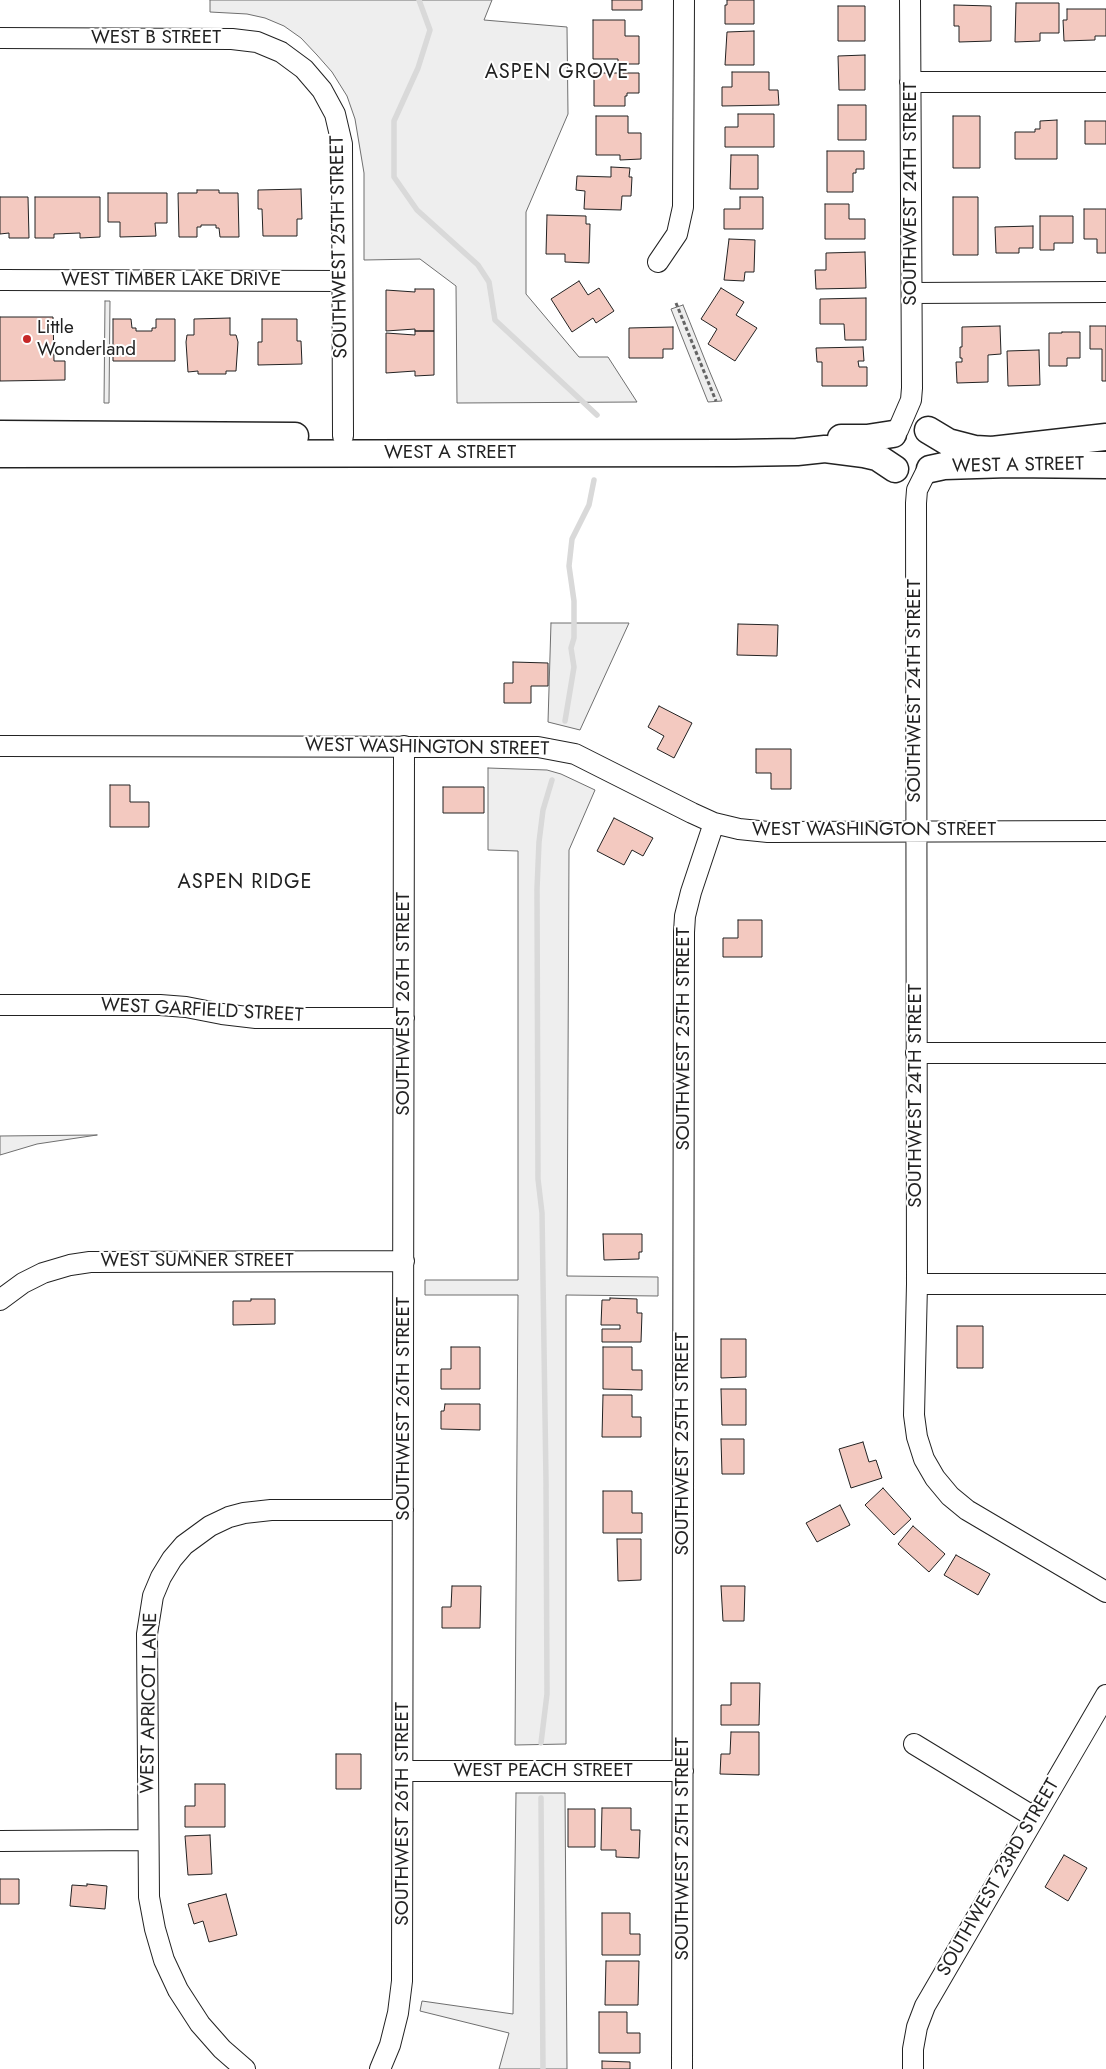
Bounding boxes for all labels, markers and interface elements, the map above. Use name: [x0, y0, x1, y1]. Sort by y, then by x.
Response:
street label: WEST B STREET: [91, 27, 221, 49]
district label: ASPEN GROVE: [483, 61, 631, 85]
street label: SOUTHWEST 24TH STREET: [900, 82, 922, 306]
street label: SOUTHWEST 25TH STREET: [327, 135, 353, 359]
street label: WEST TIMBER LAKE DRIVE: [61, 269, 281, 291]
place label: Little Wonderland: [37, 317, 136, 361]
marker: Little Wonderland: [21, 333, 33, 345]
street label: WEST A STREET: [384, 442, 516, 464]
street label: WEST A STREET: [952, 453, 1084, 479]
street label: SOUTHWEST 24TH STREET: [904, 579, 926, 803]
street label: WEST WASHINGTON STREET: [305, 734, 549, 762]
street label: WEST WASHINGTON STREET: [752, 819, 996, 841]
district label: ASPEN RIDGE: [176, 871, 314, 895]
street label: SOUTHWEST 26TH STREET: [393, 892, 415, 1116]
street label: SOUTHWEST 25TH STREET: [673, 927, 695, 1151]
street label: SOUTHWEST 24TH STREET: [905, 984, 927, 1208]
street label: WEST GARFIELD STREET: [100, 994, 304, 1028]
street label: WEST SUMNER STREET: [100, 1250, 294, 1272]
street label: SOUTHWEST 26TH STREET: [393, 1297, 415, 1521]
street label: SOUTHWEST 25TH STREET: [672, 1332, 694, 1556]
street label: WEST APRICOT LANE: [137, 1612, 163, 1794]
street label: SOUTHWEST 26TH STREET: [392, 1702, 414, 1926]
street label: SOUTHWEST 25TH STREET: [672, 1737, 694, 1961]
street label: WEST PEACH STREET: [454, 1760, 632, 1782]
street label: SOUTHWEST 23RD STREET: [933, 1775, 1065, 1981]

